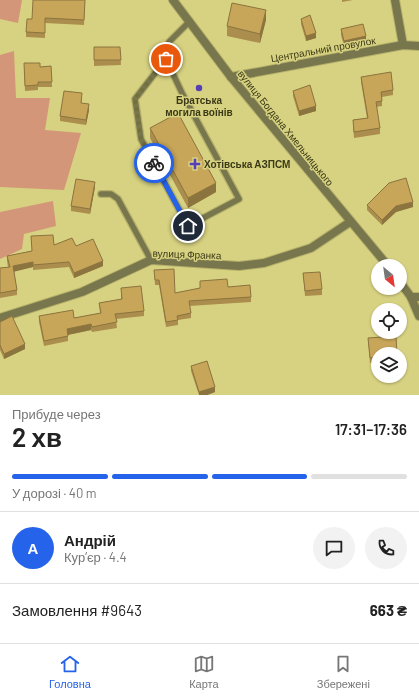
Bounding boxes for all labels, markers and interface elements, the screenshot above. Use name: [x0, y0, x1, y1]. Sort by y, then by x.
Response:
street label: Центральний провулок: [270, 34, 377, 64]
pin: [149, 42, 183, 76]
icon: bag: [155, 48, 177, 70]
street label: вулиця Богдана Хмельницького: [236, 68, 337, 189]
marker: Братська могила воїнів: [194, 83, 204, 93]
place label: Братська могила воїнів: [165, 94, 233, 118]
courier: [134, 143, 174, 183]
icon: bike: [143, 152, 165, 174]
marker: Хотівська АЗПСМ: [189, 158, 201, 170]
place label: Хотівська АЗПСМ: [204, 158, 290, 170]
pin: [171, 209, 205, 243]
icon: home: [177, 215, 199, 237]
street label: вулиця Франка: [152, 247, 222, 261]
north arrow: [371, 259, 407, 295]
map controls: [371, 259, 407, 383]
button: locate: [371, 303, 407, 339]
button: layers: [371, 347, 407, 383]
text: Прибуде через: [12, 406, 101, 422]
text: 17:31–17:36: [335, 420, 407, 438]
text: 2 хв: [12, 421, 62, 452]
text: У дорозі · 40 m: [12, 485, 97, 501]
button: chat: [313, 527, 355, 569]
button: phone: [365, 527, 407, 569]
text: Андрій: [64, 531, 116, 549]
text: А: [28, 539, 38, 557]
text: Кур’єр · 4.4: [64, 549, 127, 565]
text: Замовлення #9643: [12, 601, 142, 619]
text: 663 ₴: [370, 601, 407, 619]
tab: Головна: [49, 653, 91, 690]
tab: Карта: [189, 653, 219, 690]
tab: Збережені: [317, 653, 370, 690]

